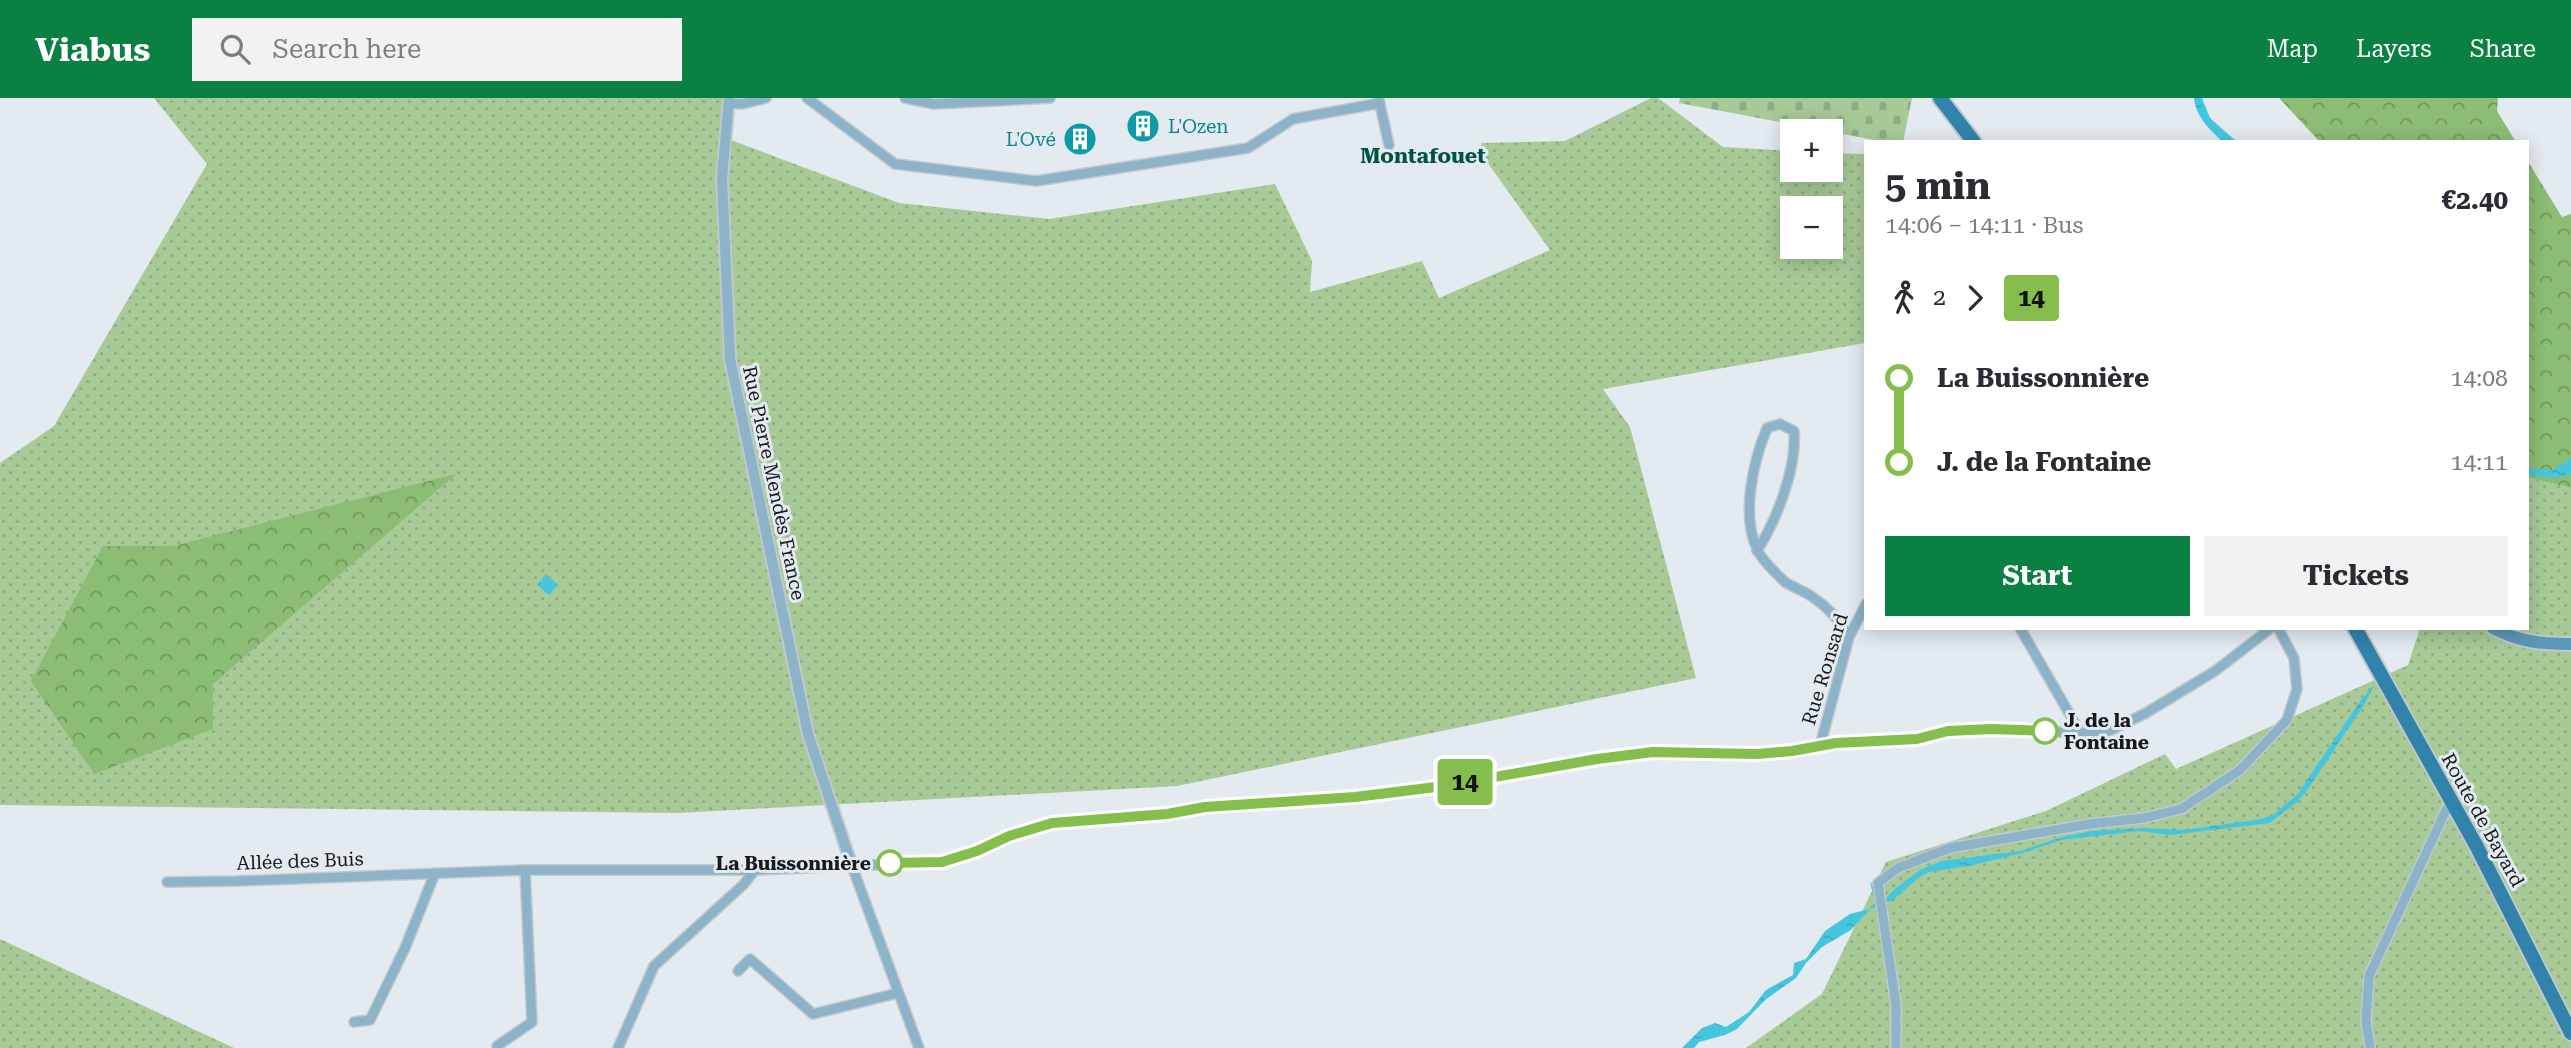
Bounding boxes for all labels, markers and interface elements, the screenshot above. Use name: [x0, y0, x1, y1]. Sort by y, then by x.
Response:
search box: [192, 18, 682, 81]
text: Viabus: [35, 30, 150, 69]
icon: search: [216, 30, 254, 68]
text: Search here: [272, 34, 421, 64]
text: Map: [2267, 35, 2318, 63]
text: Layers: [2356, 35, 2432, 63]
text: Share: [2470, 35, 2536, 63]
building icon: L'Ozen: [1124, 107, 1162, 145]
place label: L'Ozen: [1168, 115, 1229, 138]
map controls: [1780, 119, 1843, 259]
button: +: [1780, 119, 1843, 182]
building icon: L'Ové: [1061, 120, 1099, 158]
place label: L'Ové: [1006, 128, 1056, 151]
district label: Montafouet: [1360, 144, 1486, 168]
text: 5 min: [1885, 164, 1991, 208]
text: €2.40: [2442, 185, 2508, 215]
button: −: [1780, 196, 1843, 259]
text: 14:06 – 14:11 · Bus: [1885, 212, 2083, 239]
icon: walk: [1885, 279, 1923, 317]
icon: forward: [1956, 279, 1994, 317]
text: 2: [1933, 284, 1946, 311]
text: 14: [2018, 284, 2045, 312]
text: La Buissonnière: [1937, 363, 2149, 393]
street label: Rue Pierre Mendès France: [738, 364, 810, 602]
text: 14:08: [2451, 365, 2508, 392]
text: J. de la Fontaine: [1937, 447, 2151, 477]
text: 14:11: [2451, 449, 2508, 476]
button: Start: [1885, 536, 2190, 616]
button: Tickets: [2204, 536, 2508, 616]
street label: Rue Ronsard: [1797, 610, 1853, 728]
place label: J. de la Fontaine: [2064, 709, 2149, 754]
marker: J. de la Fontaine: [2032, 718, 2058, 744]
street label: Route de Bayard: [2437, 749, 2529, 891]
line badge: 14: [1434, 759, 1496, 805]
text: 14: [1452, 768, 1478, 796]
street label: Allée des Buis: [236, 847, 364, 875]
marker: La Buissonnière: [877, 850, 903, 876]
place label: La Buissonnière: [716, 852, 871, 875]

